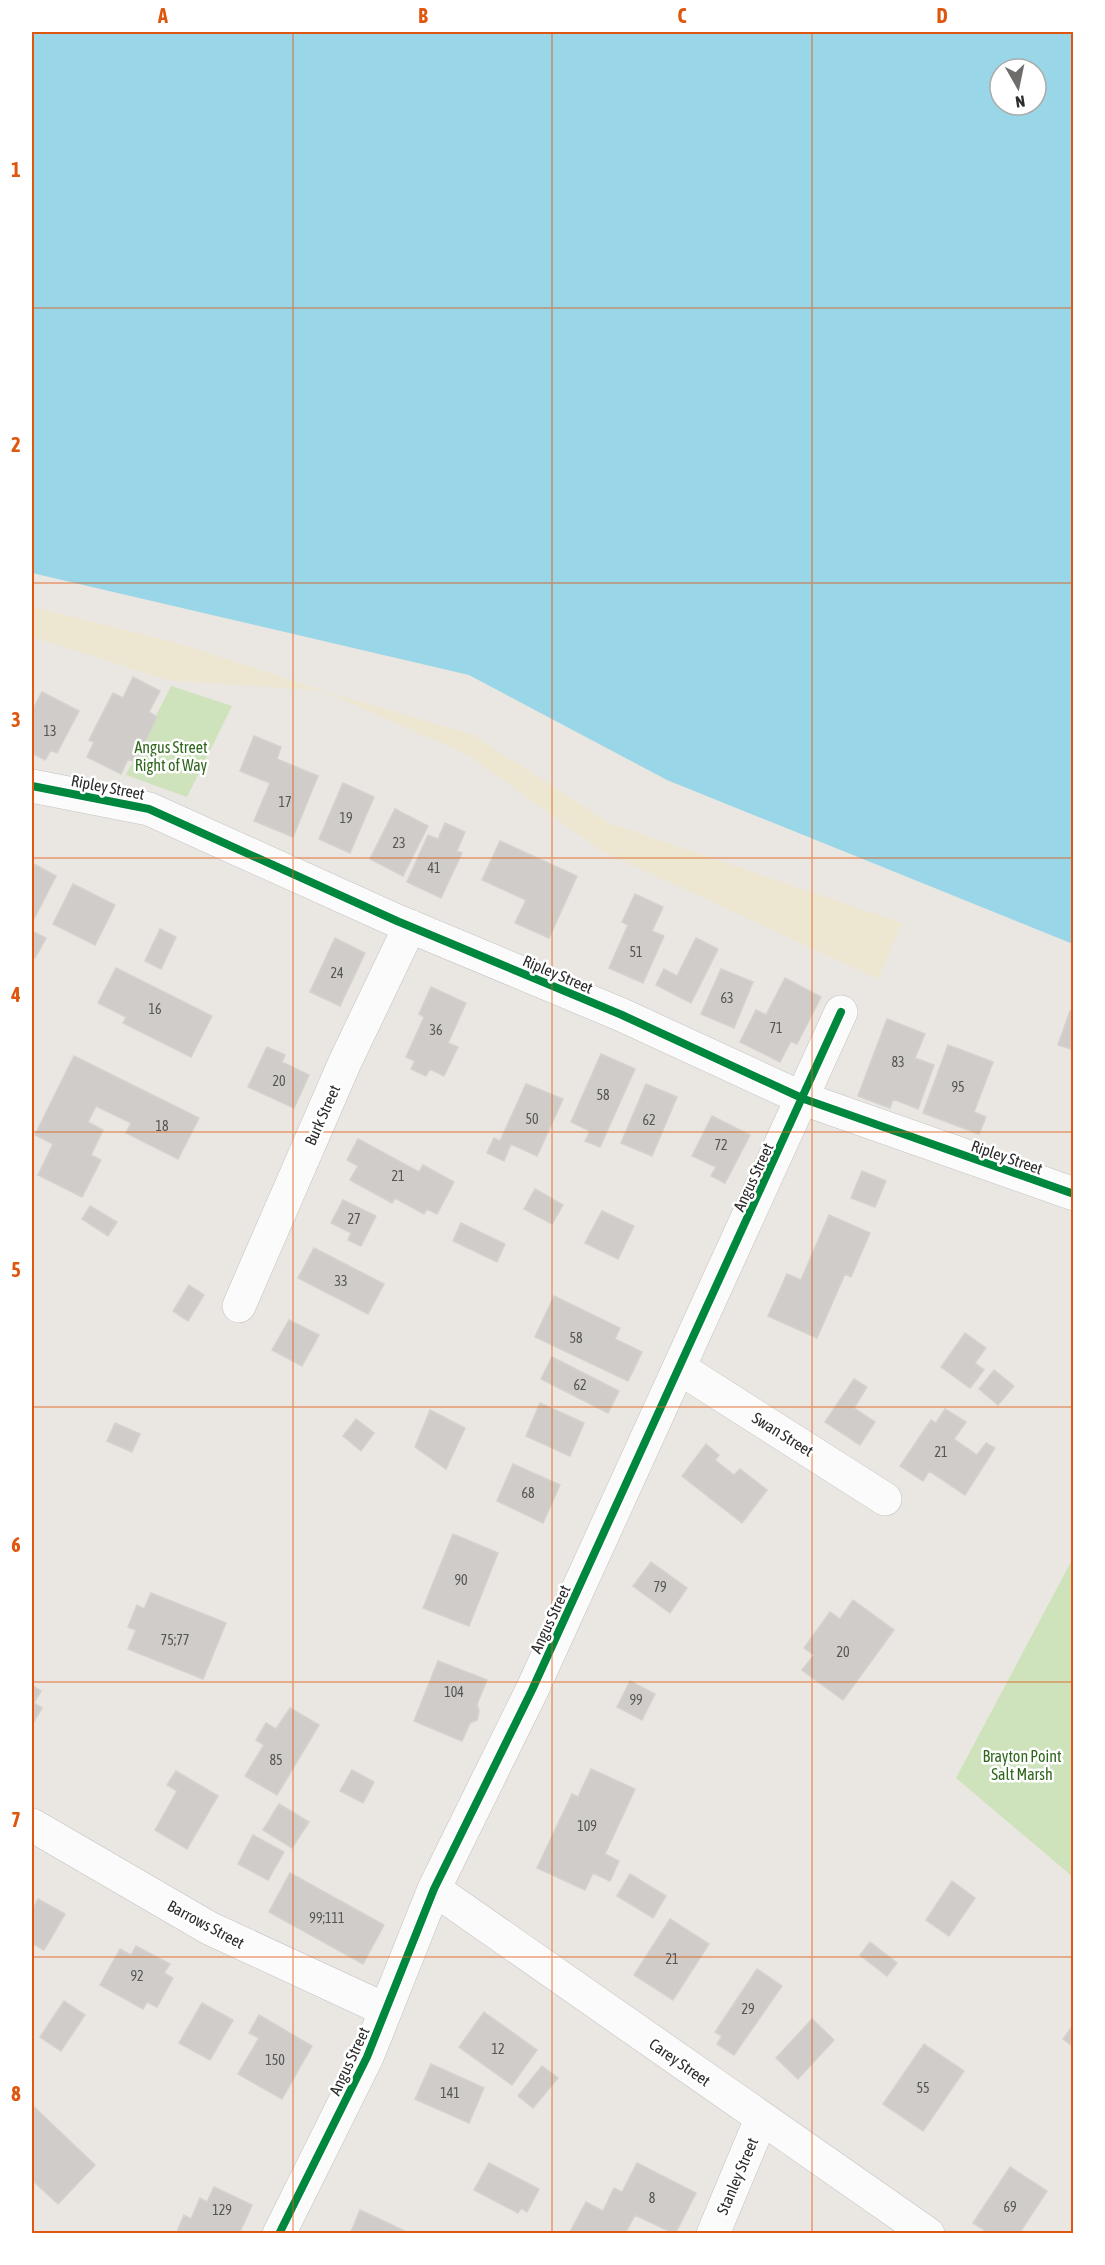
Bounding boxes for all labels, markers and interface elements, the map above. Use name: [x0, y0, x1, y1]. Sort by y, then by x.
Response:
text: A: [157, 4, 168, 27]
text: B: [418, 4, 428, 27]
text: C: [678, 4, 687, 27]
text: D: [936, 4, 948, 27]
north arrow: [988, 57, 1048, 117]
text: N: [1014, 92, 1026, 111]
text: 1: [11, 158, 21, 181]
text: 2: [11, 433, 21, 456]
text: 3: [11, 708, 21, 731]
house number: 13: [43, 723, 57, 739]
park label: Angus Street Right of Way: [134, 738, 208, 775]
street label: Ripley Street: [70, 771, 147, 804]
house number: 17: [278, 794, 292, 810]
house number: 19: [339, 810, 353, 826]
house number: 23: [392, 835, 406, 851]
house number: 41: [427, 860, 441, 876]
house number: 51: [629, 944, 643, 960]
street label: Ripley Street: [520, 951, 596, 998]
house number: 24: [330, 965, 344, 981]
text: 4: [10, 983, 21, 1006]
house number: 63: [720, 990, 734, 1006]
house number: 16: [148, 1001, 162, 1017]
house number: 71: [769, 1020, 783, 1036]
house number: 36: [429, 1022, 443, 1038]
house number: 83: [891, 1054, 905, 1070]
house number: 20: [272, 1073, 286, 1089]
house number: 95: [951, 1079, 965, 1095]
street label: Burk Street: [301, 1082, 343, 1148]
house number: 58: [596, 1087, 610, 1103]
house number: 50: [525, 1111, 539, 1127]
house number: 62: [642, 1112, 656, 1128]
house number: 18: [155, 1118, 169, 1134]
street label: Ripley Street: [969, 1136, 1045, 1179]
house number: 72: [714, 1137, 728, 1153]
street label: Angus Street: [729, 1140, 778, 1214]
house number: 21: [391, 1168, 405, 1184]
house number: 27: [347, 1211, 361, 1227]
text: 5: [11, 1258, 21, 1281]
house number: 33: [334, 1273, 348, 1289]
house number: 58: [569, 1330, 583, 1346]
house number: 62: [573, 1377, 587, 1393]
street label: Swan Street: [749, 1408, 817, 1460]
house number: 21: [934, 1444, 948, 1460]
house number: 68: [521, 1485, 535, 1501]
text: 6: [11, 1533, 21, 1556]
house number: 90: [454, 1572, 468, 1588]
house number: 79: [653, 1579, 667, 1595]
street label: Angus Street: [526, 1582, 575, 1656]
house number: 75;77: [161, 1632, 189, 1648]
house number: 20: [836, 1644, 850, 1660]
house number: 104: [444, 1684, 464, 1700]
house number: 99: [629, 1692, 643, 1708]
park label: Brayton Point Salt Marsh: [982, 1747, 1062, 1783]
house number: 85: [269, 1752, 283, 1768]
text: 7: [11, 1808, 21, 1831]
house number: 109: [577, 1818, 597, 1834]
street label: Barrows Street: [165, 1896, 248, 1952]
house number: 99;111: [309, 1910, 345, 1926]
house number: 21: [665, 1951, 679, 1967]
house number: 92: [130, 1968, 144, 1984]
house number: 29: [741, 2001, 755, 2017]
street label: Angus Street: [325, 2024, 374, 2098]
street label: Carey Street: [645, 2034, 714, 2091]
house number: 12: [491, 2041, 505, 2057]
house number: 150: [265, 2052, 285, 2068]
house number: 55: [916, 2080, 930, 2096]
text: 8: [11, 2082, 21, 2105]
house number: 141: [440, 2085, 460, 2101]
street label: Stanley Street: [713, 2135, 762, 2217]
house number: 8: [649, 2190, 656, 2206]
house number: 69: [1003, 2199, 1017, 2215]
house number: 129: [212, 2202, 232, 2218]

